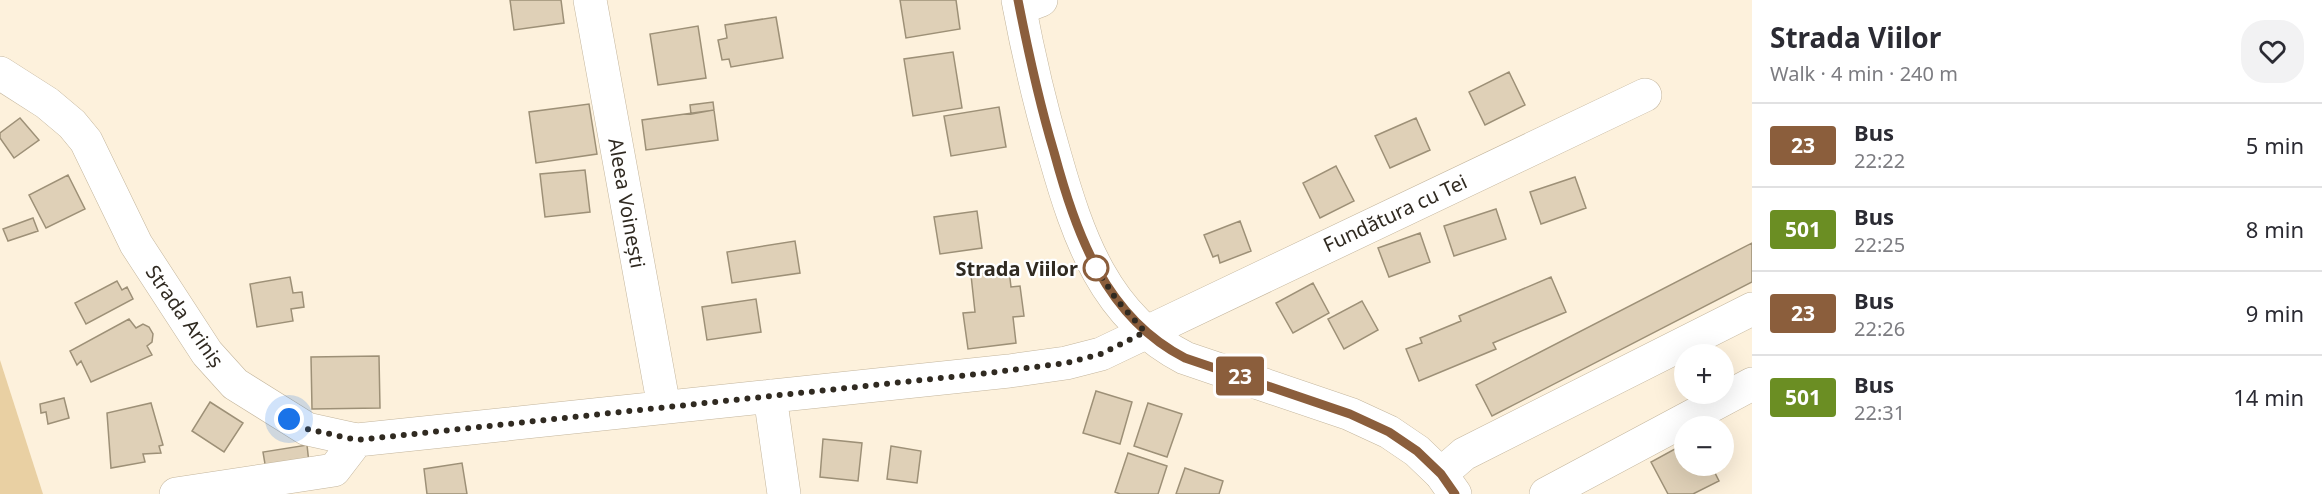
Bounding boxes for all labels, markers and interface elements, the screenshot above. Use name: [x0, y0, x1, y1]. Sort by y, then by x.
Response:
text: Strada Viilor: [1770, 18, 1941, 56]
button: heart: [2241, 20, 2304, 83]
text: Walk · 4 min · 240 m: [1770, 60, 1958, 87]
text: Bus: [1854, 117, 1894, 147]
text: 5 min: [2246, 130, 2304, 160]
text: 23: [1791, 131, 1815, 159]
street label: Aleea Voinești: [602, 136, 652, 270]
text: 22:22: [1854, 147, 1905, 174]
street label: Fundătura cu Tei: [1319, 168, 1471, 258]
text: Bus: [1854, 201, 1894, 231]
text: 8 min: [2246, 214, 2304, 244]
text: 501: [1785, 215, 1821, 243]
text: 22:25: [1854, 231, 1905, 258]
place label: Strada Viilor: [956, 255, 1078, 282]
marker: Strada Viilor: [1083, 255, 1109, 281]
street label: Strada Ariniș: [140, 259, 230, 373]
text: Bus: [1854, 285, 1894, 315]
text: 9 min: [2246, 298, 2304, 328]
text: 23: [1791, 299, 1815, 327]
text: 22:26: [1854, 315, 1905, 342]
map controls: [1674, 344, 1734, 476]
button: +: [1674, 344, 1734, 404]
line badge: 23: [1213, 356, 1267, 395]
text: 23: [1228, 362, 1252, 390]
text: Bus: [1854, 369, 1894, 399]
text: 14 min: [2233, 382, 2304, 412]
text: 501: [1785, 383, 1821, 411]
text: 22:31: [1854, 399, 1905, 426]
your location: [274, 404, 304, 434]
button: −: [1674, 416, 1734, 476]

